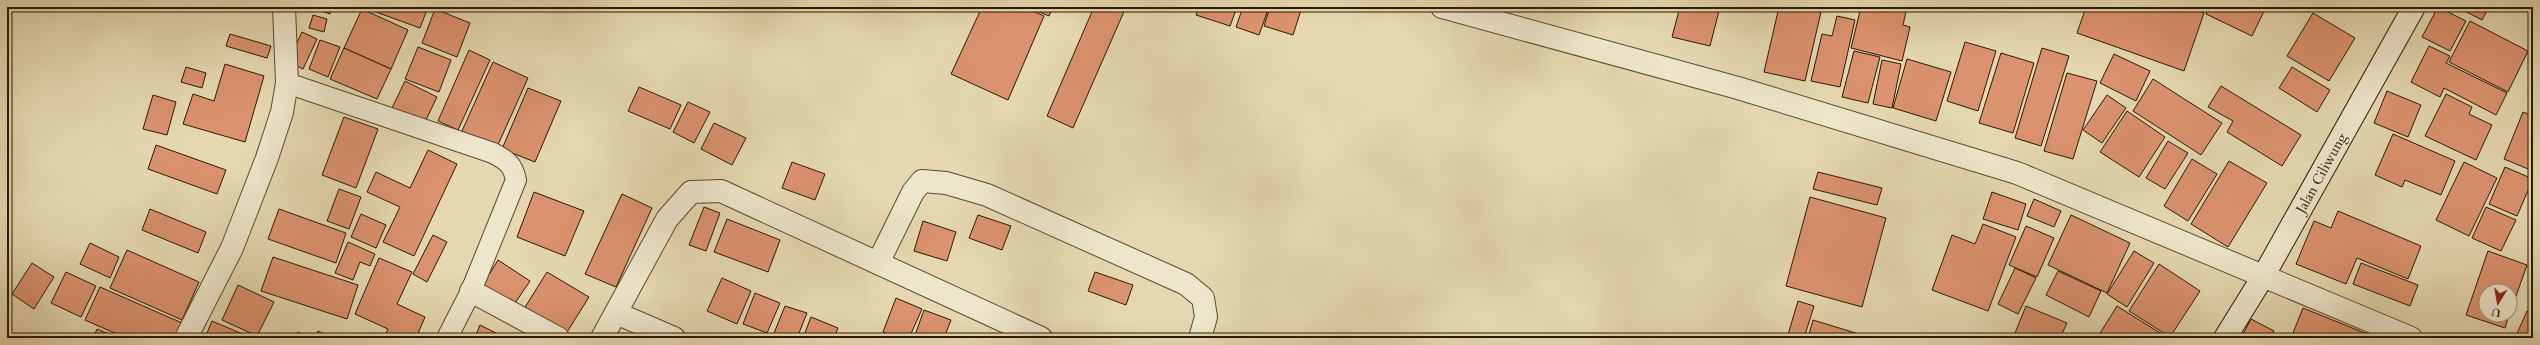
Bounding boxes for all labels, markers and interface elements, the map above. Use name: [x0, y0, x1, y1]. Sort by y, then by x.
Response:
street label: Jalan Ciliwung: [2291, 130, 2351, 219]
north arrow: [2478, 283, 2518, 323]
text: U: [2490, 304, 2502, 321]

